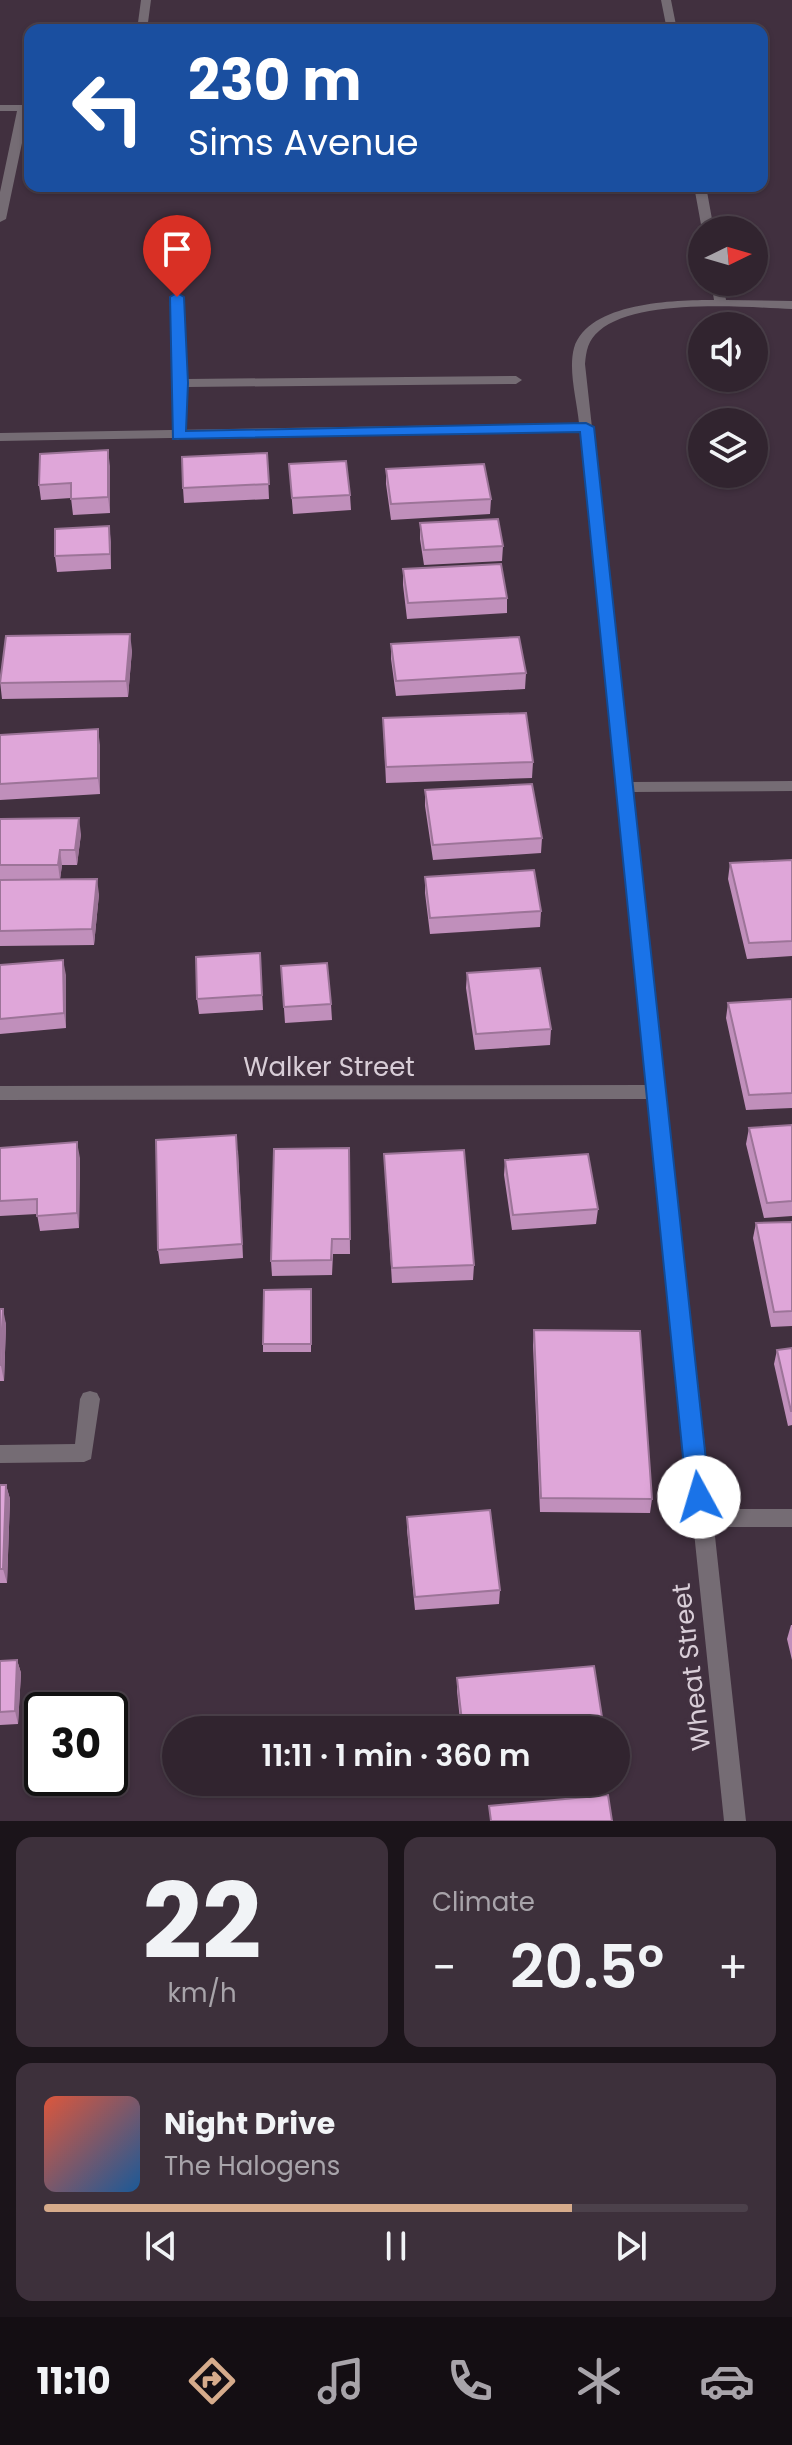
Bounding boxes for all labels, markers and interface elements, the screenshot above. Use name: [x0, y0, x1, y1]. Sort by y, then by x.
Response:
text: 230 m: [188, 41, 362, 120]
icon: left: [56, 56, 160, 160]
text: Sims Avenue: [188, 117, 419, 168]
pin: [143, 215, 211, 297]
north arrow: [688, 216, 768, 296]
map controls: [688, 216, 768, 488]
icon: arrive: [155, 227, 199, 271]
button: sound: [688, 312, 768, 392]
button: layers: [688, 408, 768, 488]
street label: Walker Street: [243, 1049, 415, 1085]
position arrow: [657, 1455, 741, 1539]
street label: Wheat Street: [663, 1581, 719, 1753]
speed limit sign: 30: [24, 1692, 128, 1796]
text: 11:11 · 1 min · 360 m: [262, 1734, 530, 1777]
text: 22: [143, 1849, 261, 1994]
text: Climate: [432, 1884, 535, 1920]
text: 20.5°: [510, 1925, 664, 2009]
text: −: [432, 1937, 456, 1998]
text: +: [718, 1937, 748, 1998]
text: km/h: [167, 1975, 237, 2011]
text: Night Drive: [164, 2102, 335, 2145]
text: The Halogens: [164, 2148, 340, 2184]
icon: previous: [139, 2224, 183, 2268]
icon: pause: [374, 2224, 418, 2268]
icon: next: [609, 2224, 653, 2268]
icon: directions: [184, 2353, 240, 2409]
icon: music: [313, 2353, 369, 2409]
icon: phone: [442, 2353, 498, 2409]
icon: climate: [571, 2353, 627, 2409]
icon: car: [699, 2353, 755, 2409]
text: 11:10: [36, 2356, 111, 2407]

